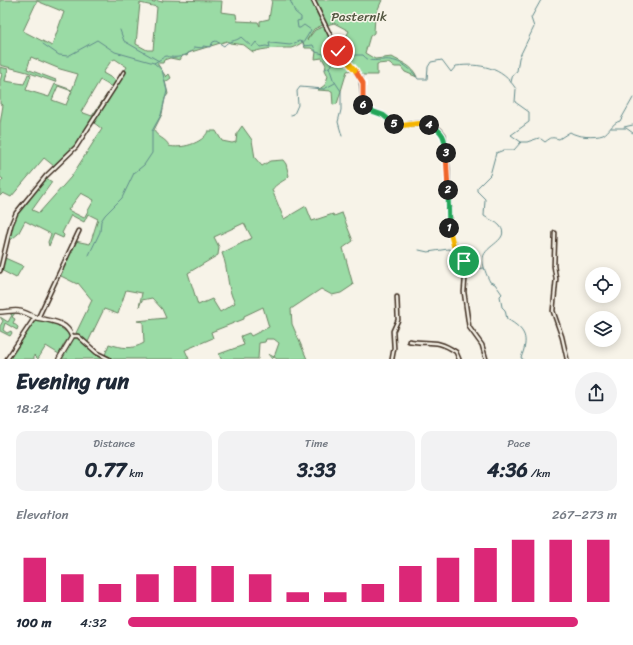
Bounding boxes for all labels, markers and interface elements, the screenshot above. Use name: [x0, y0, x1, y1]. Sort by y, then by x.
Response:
park label: Pasternik: [331, 5, 387, 28]
pin: [321, 34, 355, 68]
icon: check: [327, 40, 349, 62]
pin: 6: [353, 95, 373, 115]
text: 6: [360, 95, 366, 114]
pin: 5: [384, 114, 404, 134]
text: 5: [391, 114, 397, 133]
pin: 4: [419, 115, 439, 135]
text: 4: [426, 115, 432, 134]
pin: 3: [436, 143, 456, 163]
text: 3: [443, 143, 449, 162]
pin: 2: [438, 180, 458, 200]
text: 2: [445, 180, 451, 199]
pin: 1: [439, 218, 459, 238]
text: 1: [447, 218, 451, 237]
pin: [447, 244, 481, 278]
icon: arrive: [453, 250, 475, 272]
map controls: [585, 267, 621, 347]
button: locate: [585, 267, 621, 303]
button: layers: [585, 311, 621, 347]
text: Evening run: [16, 362, 129, 401]
button: share: [575, 372, 617, 414]
text: 18:24: [16, 397, 49, 420]
text: Distance: [93, 434, 135, 453]
text: Time: [305, 434, 328, 453]
text: Pace: [507, 434, 530, 453]
text: 0.77: [85, 453, 126, 488]
text: 3:33: [297, 453, 336, 488]
text: 4:36: [487, 453, 528, 488]
text: km: [126, 464, 144, 483]
text: /km: [528, 464, 551, 483]
text: Elevation: [16, 503, 69, 526]
text: 267–273 m: [552, 503, 617, 526]
text: 100 m: [16, 611, 51, 634]
text: 4:32: [80, 611, 107, 634]

